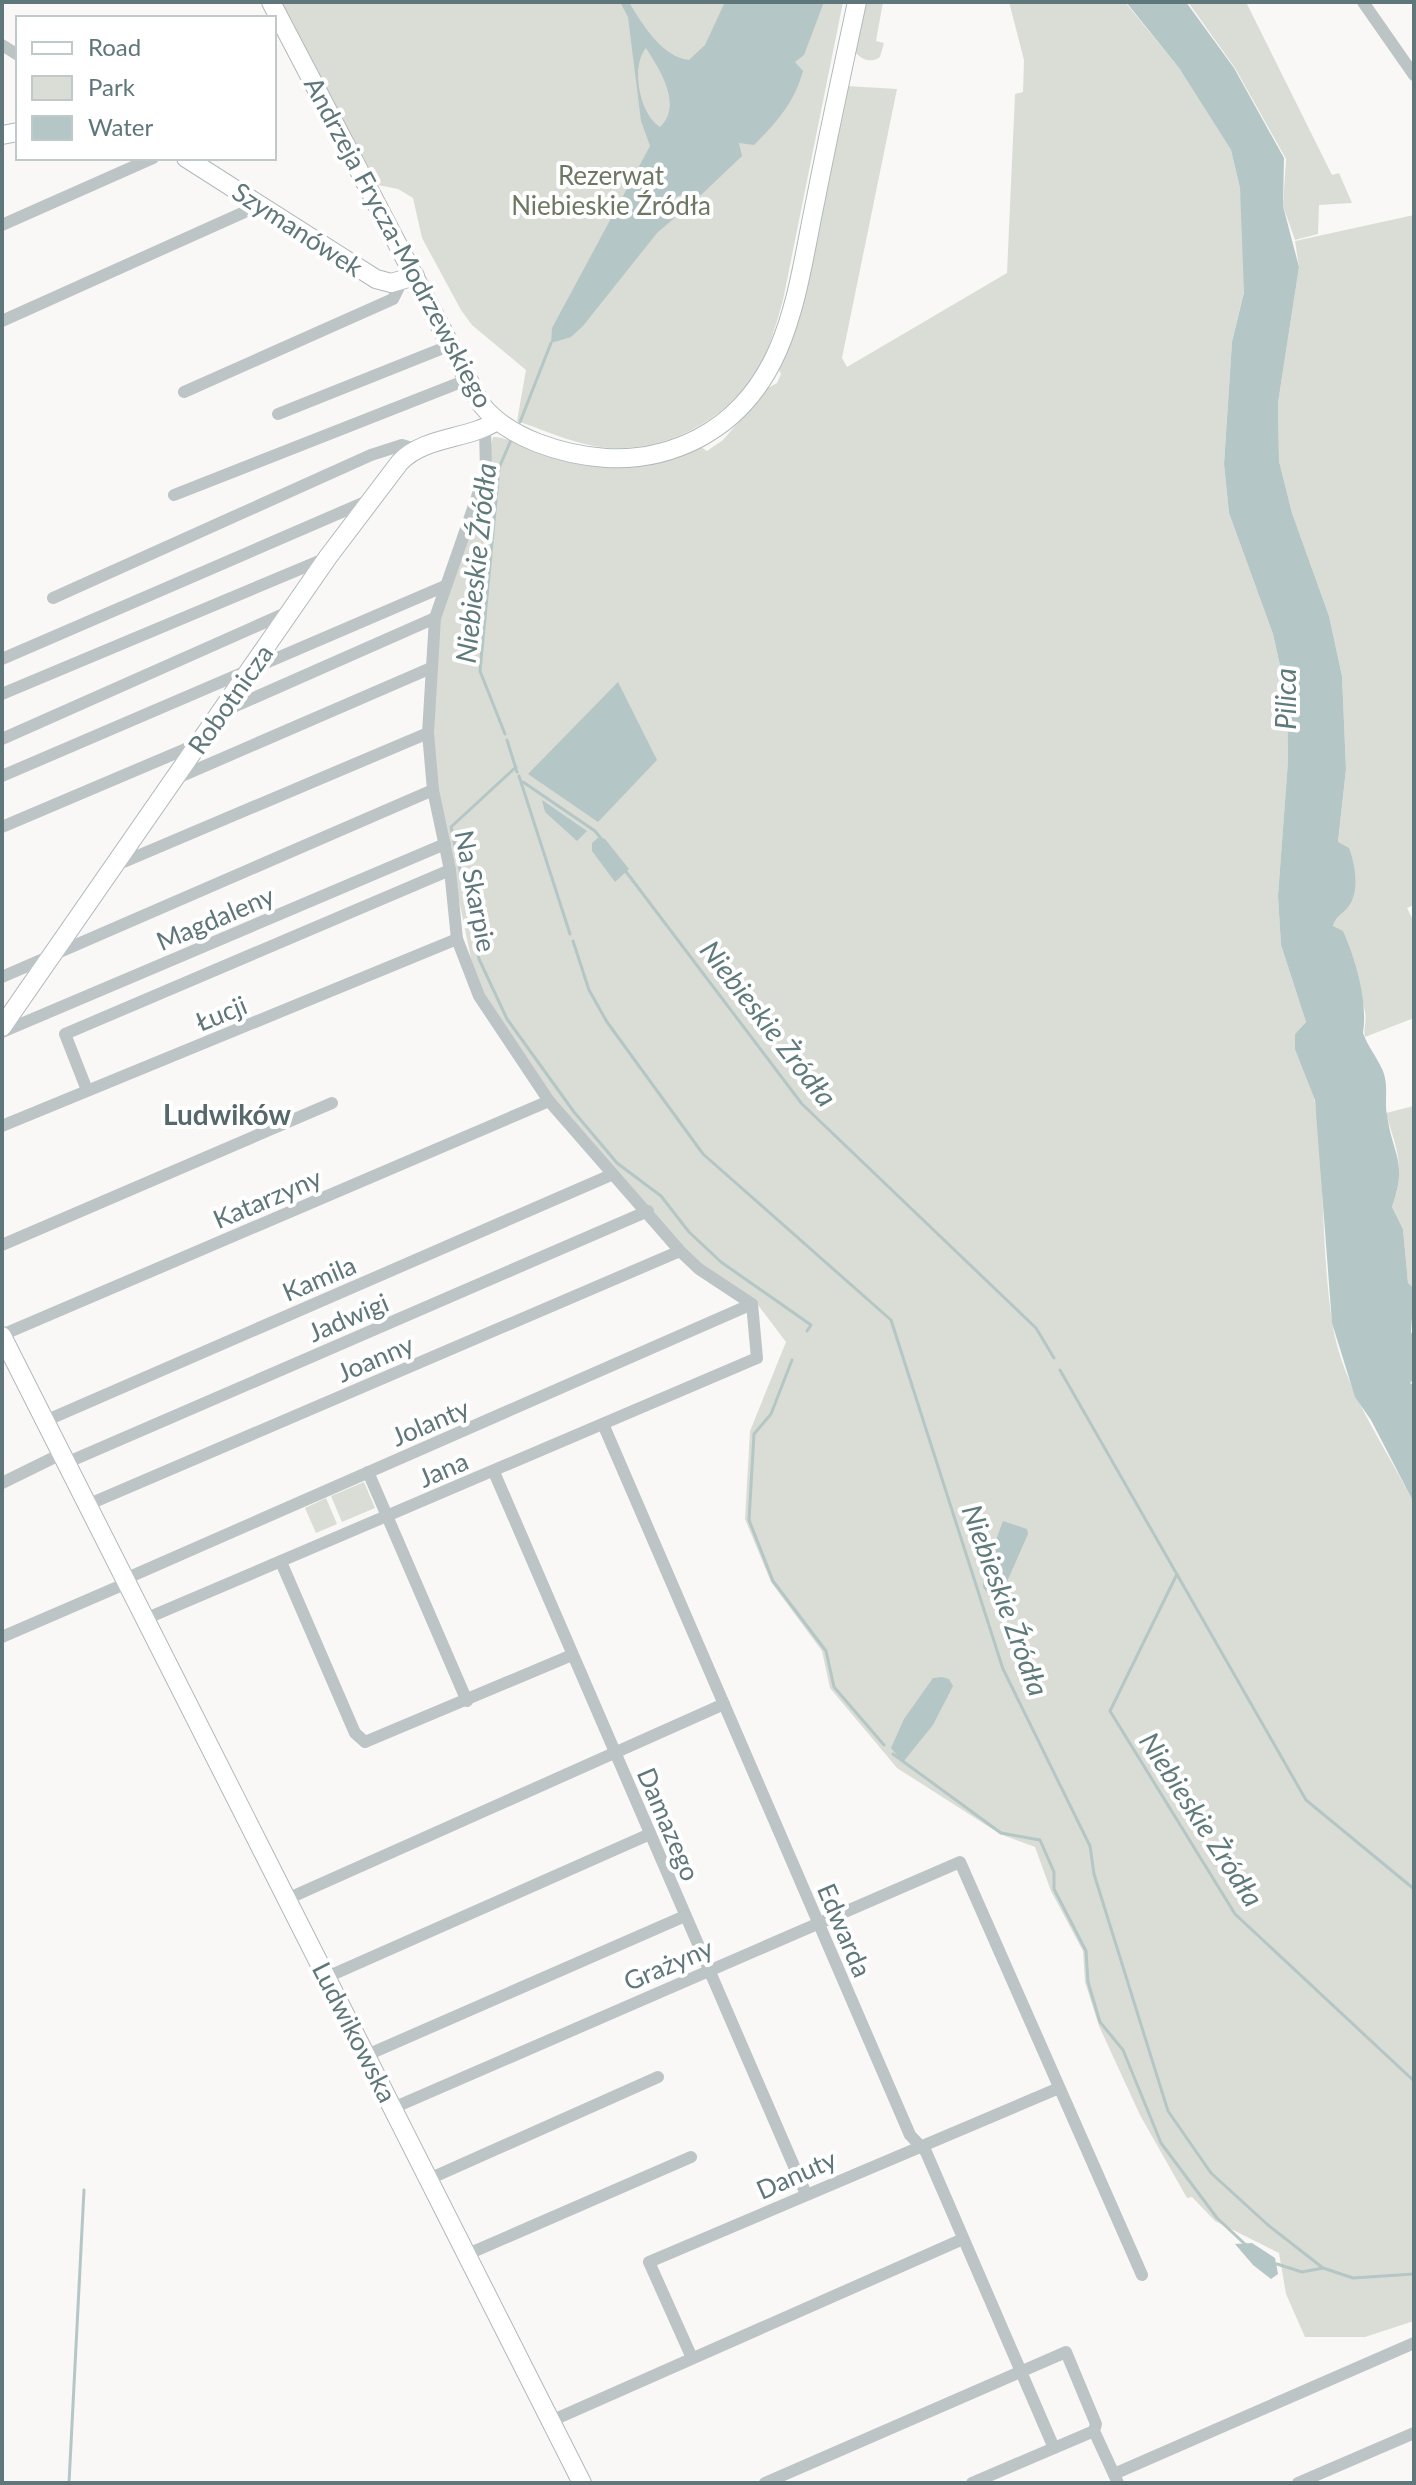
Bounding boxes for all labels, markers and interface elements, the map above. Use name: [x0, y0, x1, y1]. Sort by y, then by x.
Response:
legend: [16, 16, 276, 160]
text: Road: [88, 32, 141, 61]
street label: Andrzeja Frycza-Modrzewskiego: [298, 71, 500, 413]
text: Park: [88, 72, 136, 101]
text: Water: [88, 112, 153, 141]
park label: Rezerwat Niebieskie Źródła: [511, 159, 711, 221]
street label: Szymanówek: [227, 175, 370, 284]
water label: Niebieskie Źródła: [448, 461, 502, 665]
street label: Robotnicza: [181, 638, 279, 760]
water label: Pilica: [1268, 668, 1302, 730]
street label: Na Skarpie: [449, 828, 503, 954]
street label: Magdaleny: [151, 879, 279, 957]
water label: Niebieskie Żródła: [694, 933, 844, 1113]
street label: Łucji: [191, 988, 251, 1038]
district label: Ludwików: [163, 1097, 291, 1131]
street label: Katarzyny: [208, 1161, 326, 1235]
street label: Kamila: [277, 1248, 361, 1308]
street label: Jadwigi: [303, 1286, 393, 1348]
street label: Joanny: [332, 1327, 419, 1388]
street label: Jolanty: [386, 1391, 474, 1453]
street label: Jana: [413, 1444, 473, 1494]
water label: Niebieskie Źródła: [956, 1500, 1056, 1700]
water label: Niebieskie Żródła: [1133, 1725, 1271, 1913]
street label: Damazego: [631, 1763, 707, 1885]
street label: Edwarda: [811, 1878, 879, 1982]
street label: Grażyny: [619, 1931, 718, 1997]
street label: Ludwikowska: [306, 1957, 404, 2107]
street label: Danuty: [751, 2142, 841, 2206]

